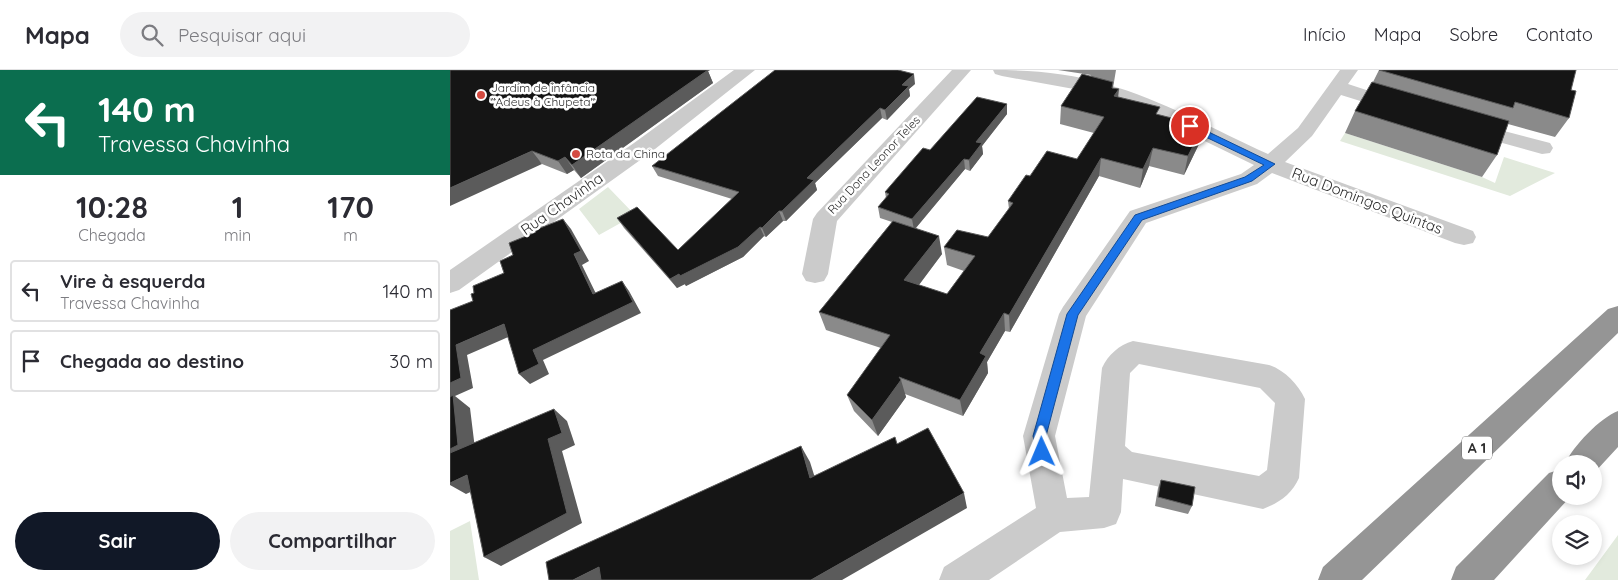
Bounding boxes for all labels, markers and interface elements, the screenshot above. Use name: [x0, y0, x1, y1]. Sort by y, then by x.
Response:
search box: [120, 12, 470, 57]
text: Mapa: [25, 20, 90, 50]
icon: search: [138, 21, 166, 49]
text: Pesquisar aqui: [178, 23, 306, 47]
text: Início: [1303, 23, 1346, 46]
text: Mapa: [1374, 23, 1421, 46]
text: Sobre: [1449, 23, 1498, 46]
text: Contato: [1526, 23, 1593, 46]
place label: Jardim de infância "Adeus à Chupeta": [491, 80, 596, 109]
text: 140 m: [98, 87, 196, 131]
marker: Jardim de infância "Adeus à Chupeta": [475, 89, 487, 101]
icon: left: [15, 90, 80, 155]
pin: [1169, 105, 1211, 147]
street label: Rua Dona Leonor Teles: [824, 112, 923, 217]
icon: arrive: [1176, 112, 1204, 140]
text: Travessa Chavinha: [98, 130, 290, 158]
place label: Rota da China: [586, 146, 665, 161]
marker: Rota da China: [570, 148, 582, 160]
street label: Rua Domingos Quintas: [1289, 163, 1445, 238]
street label: Rua Chavinha: [517, 168, 607, 239]
text: 10:28: [76, 188, 148, 226]
text: 1: [232, 188, 243, 226]
text: 170: [327, 188, 374, 226]
text: Chegada: [78, 225, 146, 245]
text: min: [224, 225, 251, 245]
text: m: [343, 225, 358, 245]
text: Vire à esquerda: [60, 269, 205, 293]
icon: left: [17, 277, 45, 305]
text: 140 m: [382, 279, 433, 303]
text: Travessa Chavinha: [60, 293, 200, 313]
icon: arrive: [17, 347, 45, 375]
text: Chegada ao destino: [60, 349, 244, 373]
text: 30 m: [389, 349, 433, 373]
position arrow: [1015, 425, 1067, 477]
road number: A 1: [1462, 436, 1492, 459]
map controls: [1552, 455, 1602, 565]
button: sound: [1552, 455, 1602, 505]
button: Sair: [15, 512, 220, 570]
button: Compartilhar: [230, 512, 435, 570]
button: layers: [1552, 515, 1602, 565]

